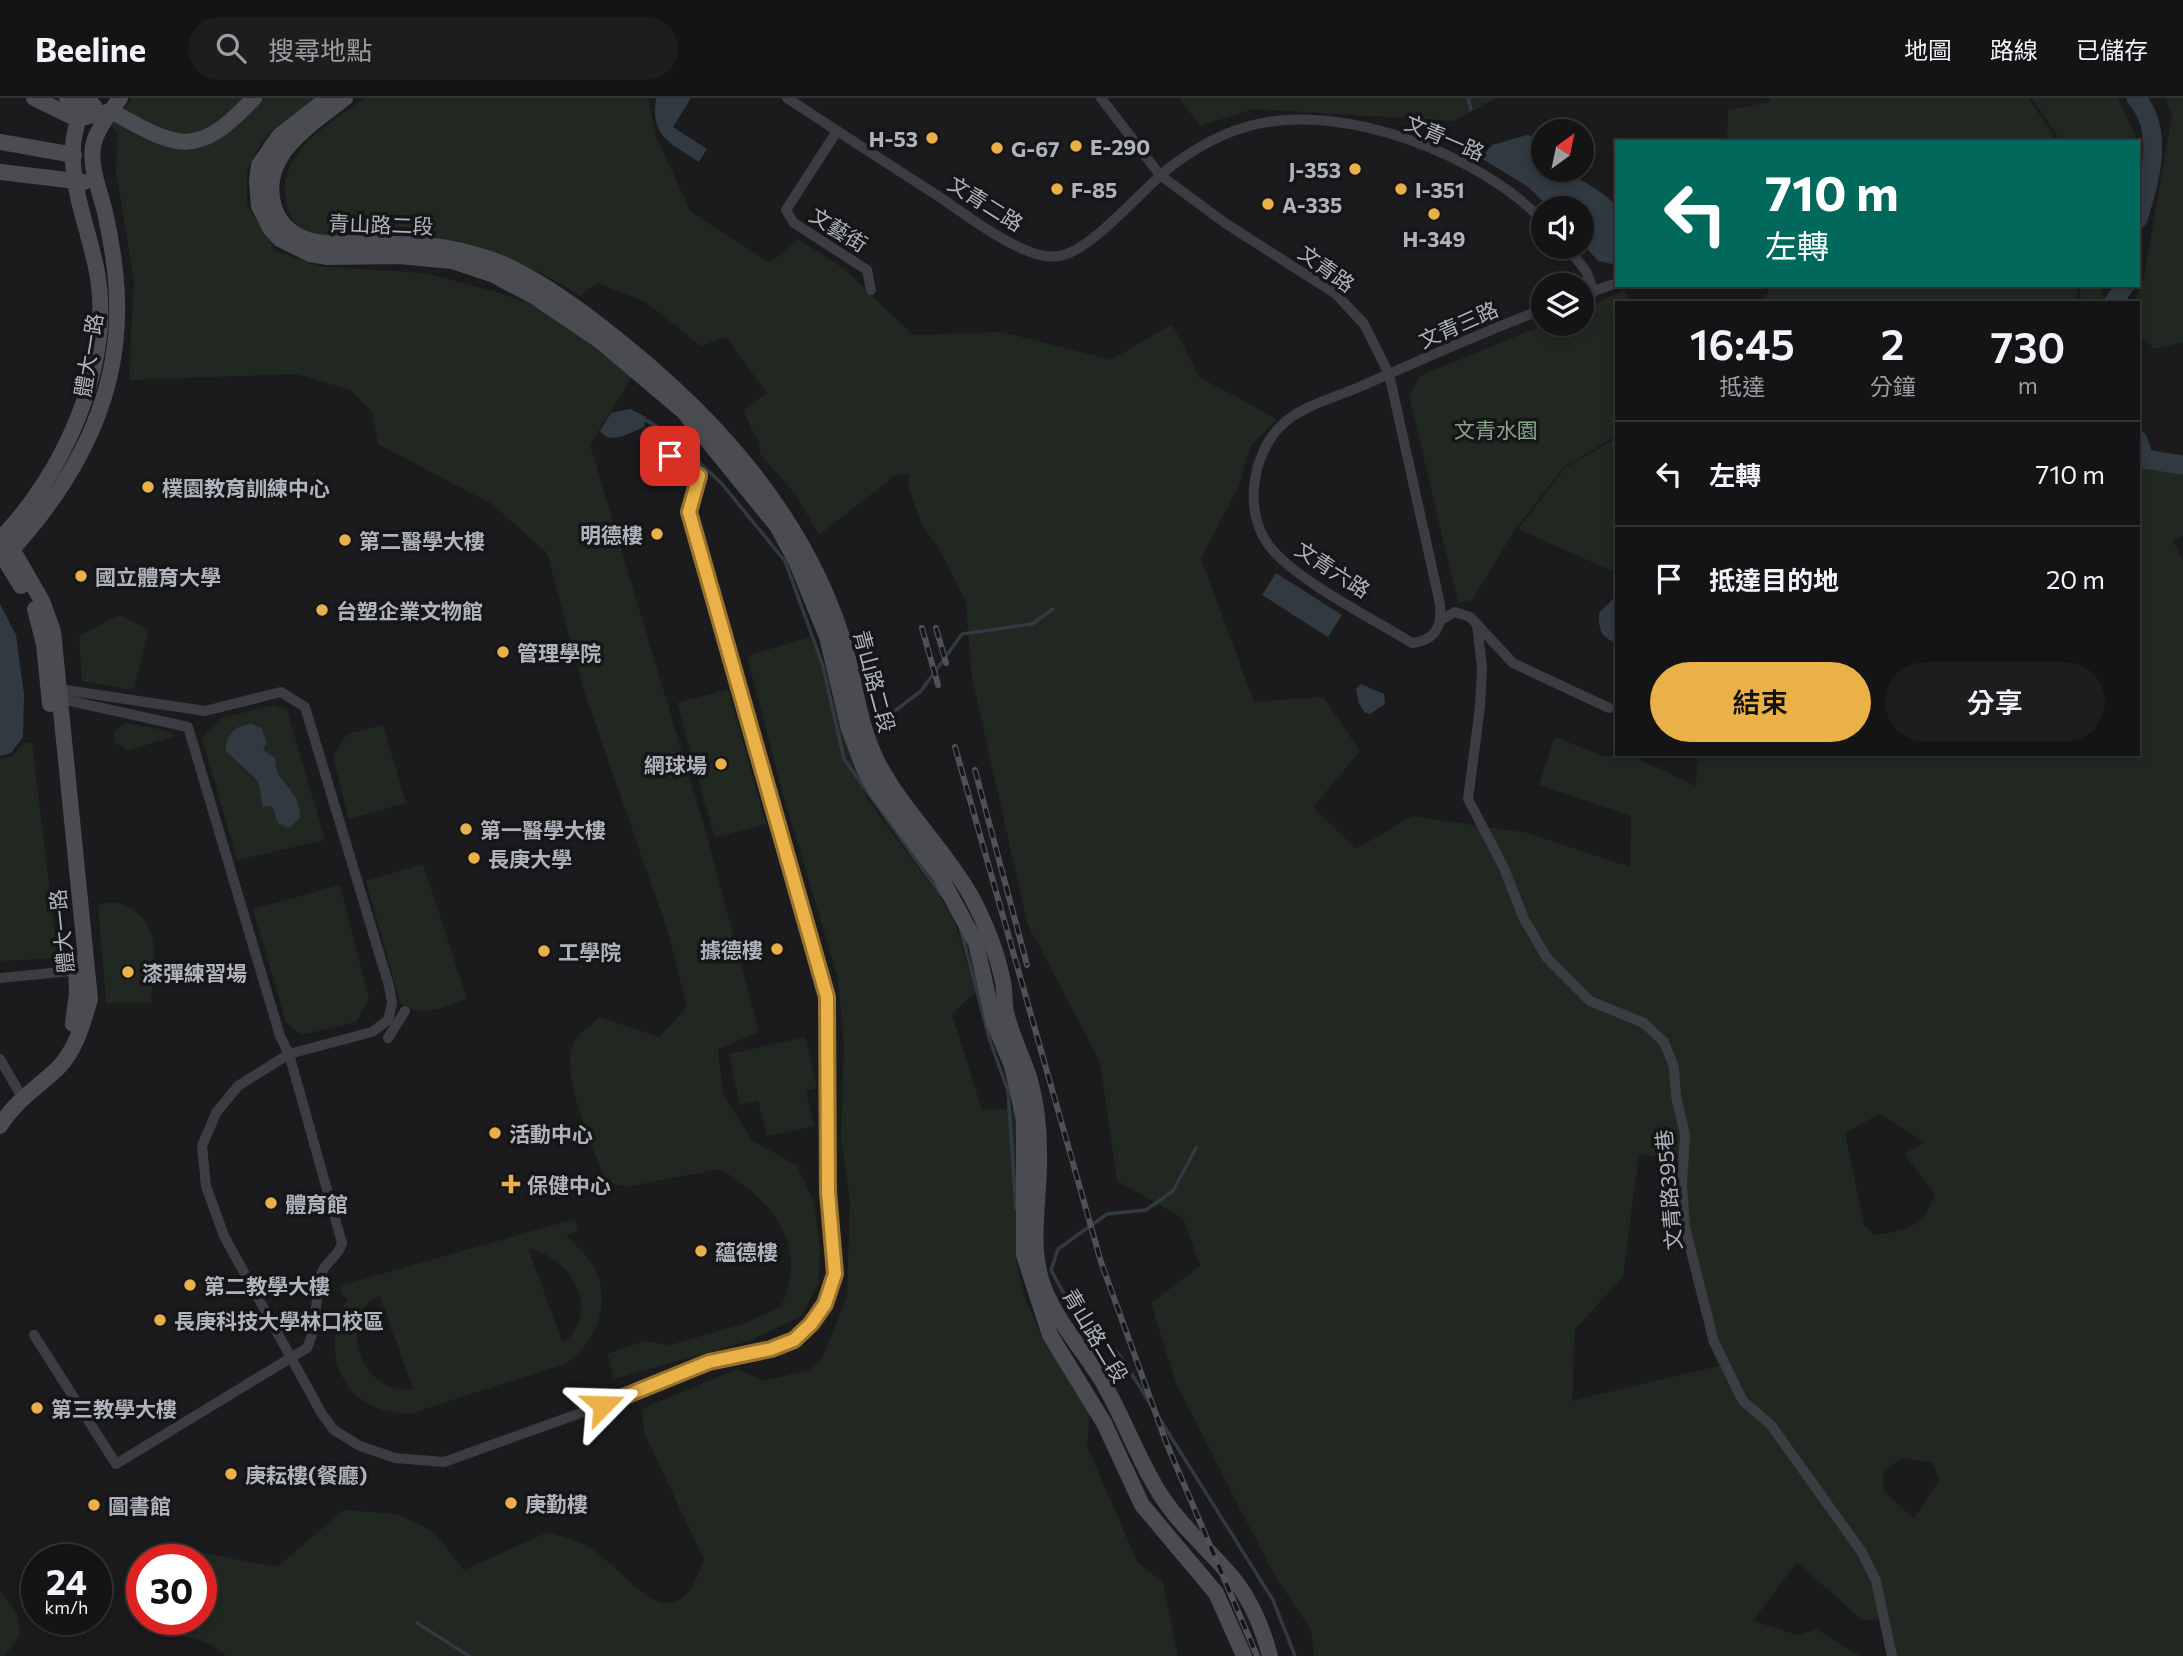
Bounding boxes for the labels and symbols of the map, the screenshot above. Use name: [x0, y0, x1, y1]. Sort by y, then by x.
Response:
street label: 文青一路: [1401, 109, 1489, 165]
north arrow: [1531, 119, 1594, 182]
place label: H-53: [869, 126, 918, 151]
marker: H-53: [924, 130, 940, 146]
place label: E-290: [1090, 134, 1150, 159]
place label: G-67: [1011, 136, 1060, 161]
marker: E-290: [1068, 138, 1084, 154]
marker: G-67: [989, 140, 1005, 156]
place label: J-353: [1289, 157, 1341, 182]
marker: J-353: [1347, 161, 1363, 177]
street label: 文青二路: [944, 170, 1028, 236]
place label: F-85: [1071, 177, 1117, 202]
place label: I-351: [1415, 177, 1465, 202]
marker: F-85: [1049, 181, 1065, 197]
marker: I-351: [1393, 181, 1409, 197]
place label: A-335: [1282, 192, 1342, 217]
marker: A-335: [1260, 196, 1276, 212]
street label: 文藝街: [806, 202, 872, 256]
marker: H-349: [1426, 206, 1442, 222]
street label: 青山路二段: [328, 210, 434, 238]
place label: H-349: [1403, 226, 1465, 251]
street label: 文青路: [1294, 239, 1360, 297]
street label: 文青三路: [1415, 295, 1501, 353]
street label: 體大一路: [69, 312, 107, 398]
park label: 文青水園: [1454, 417, 1538, 442]
pin: [640, 426, 700, 486]
place label: 樸園教育訓練中心: [162, 475, 330, 500]
marker: 樸園教育訓練中心: [140, 479, 156, 495]
place label: 明德樓: [580, 522, 643, 547]
marker: 明德樓: [649, 526, 665, 542]
place label: 第二醫學大樓: [359, 528, 485, 553]
marker: 第二醫學大樓: [337, 532, 353, 548]
street label: 文青六路: [1291, 536, 1375, 602]
place label: 國立體育大學: [95, 564, 221, 589]
marker: 國立體育大學: [73, 568, 89, 584]
place label: 台塑企業文物館: [336, 598, 483, 623]
marker: 台塑企業文物館: [314, 602, 330, 618]
street label: 青山路二段: [849, 627, 901, 735]
place label: 管理學院: [517, 640, 601, 665]
marker: 管理學院: [495, 644, 511, 660]
place label: 網球場: [644, 752, 707, 777]
marker: 網球場: [713, 756, 729, 772]
place label: 第一醫學大樓: [480, 817, 606, 842]
marker: 第一醫學大樓: [458, 821, 474, 837]
place label: 長庚大學: [488, 846, 572, 871]
marker: 長庚大學: [466, 850, 482, 866]
street label: 體大一路: [44, 888, 78, 974]
place label: 據德樓: [700, 937, 763, 962]
place label: 工學院: [558, 939, 621, 964]
marker: 據德樓: [769, 941, 785, 957]
marker: 工學院: [536, 943, 552, 959]
place label: 漆彈練習場: [142, 960, 247, 985]
marker: 漆彈練習場: [120, 964, 136, 980]
place label: 活動中心: [509, 1121, 593, 1146]
marker: 活動中心: [487, 1125, 503, 1141]
street label: 文青路395巷: [1650, 1129, 1686, 1251]
place label: 保健中心: [527, 1172, 611, 1197]
marker: 保健中心: [501, 1174, 521, 1194]
place label: 體育館: [285, 1191, 348, 1216]
marker: 體育館: [263, 1195, 279, 1211]
place label: 蘊德樓: [715, 1239, 778, 1264]
marker: 蘊德樓: [693, 1243, 709, 1259]
place label: 第二教學大樓: [204, 1273, 330, 1298]
marker: 第二教學大樓: [182, 1277, 198, 1293]
street label: 青山路二段: [1058, 1284, 1134, 1386]
place label: 長庚科技大學林口校區: [174, 1308, 384, 1333]
marker: 長庚科技大學林口校區: [152, 1312, 168, 1328]
position arrow: [566, 1368, 640, 1442]
place label: 第三教學大樓: [51, 1396, 177, 1421]
marker: 第三教學大樓: [29, 1400, 45, 1416]
place label: 庚耘樓(餐廳): [245, 1462, 367, 1487]
marker: 庚耘樓(餐廳): [223, 1466, 239, 1482]
place label: 庚勤樓: [525, 1491, 588, 1516]
place label: 圖書館: [108, 1493, 171, 1518]
marker: 庚勤樓: [503, 1495, 519, 1511]
marker: 圖書館: [86, 1497, 102, 1513]
speed limit sign: 30: [126, 1544, 217, 1635]

